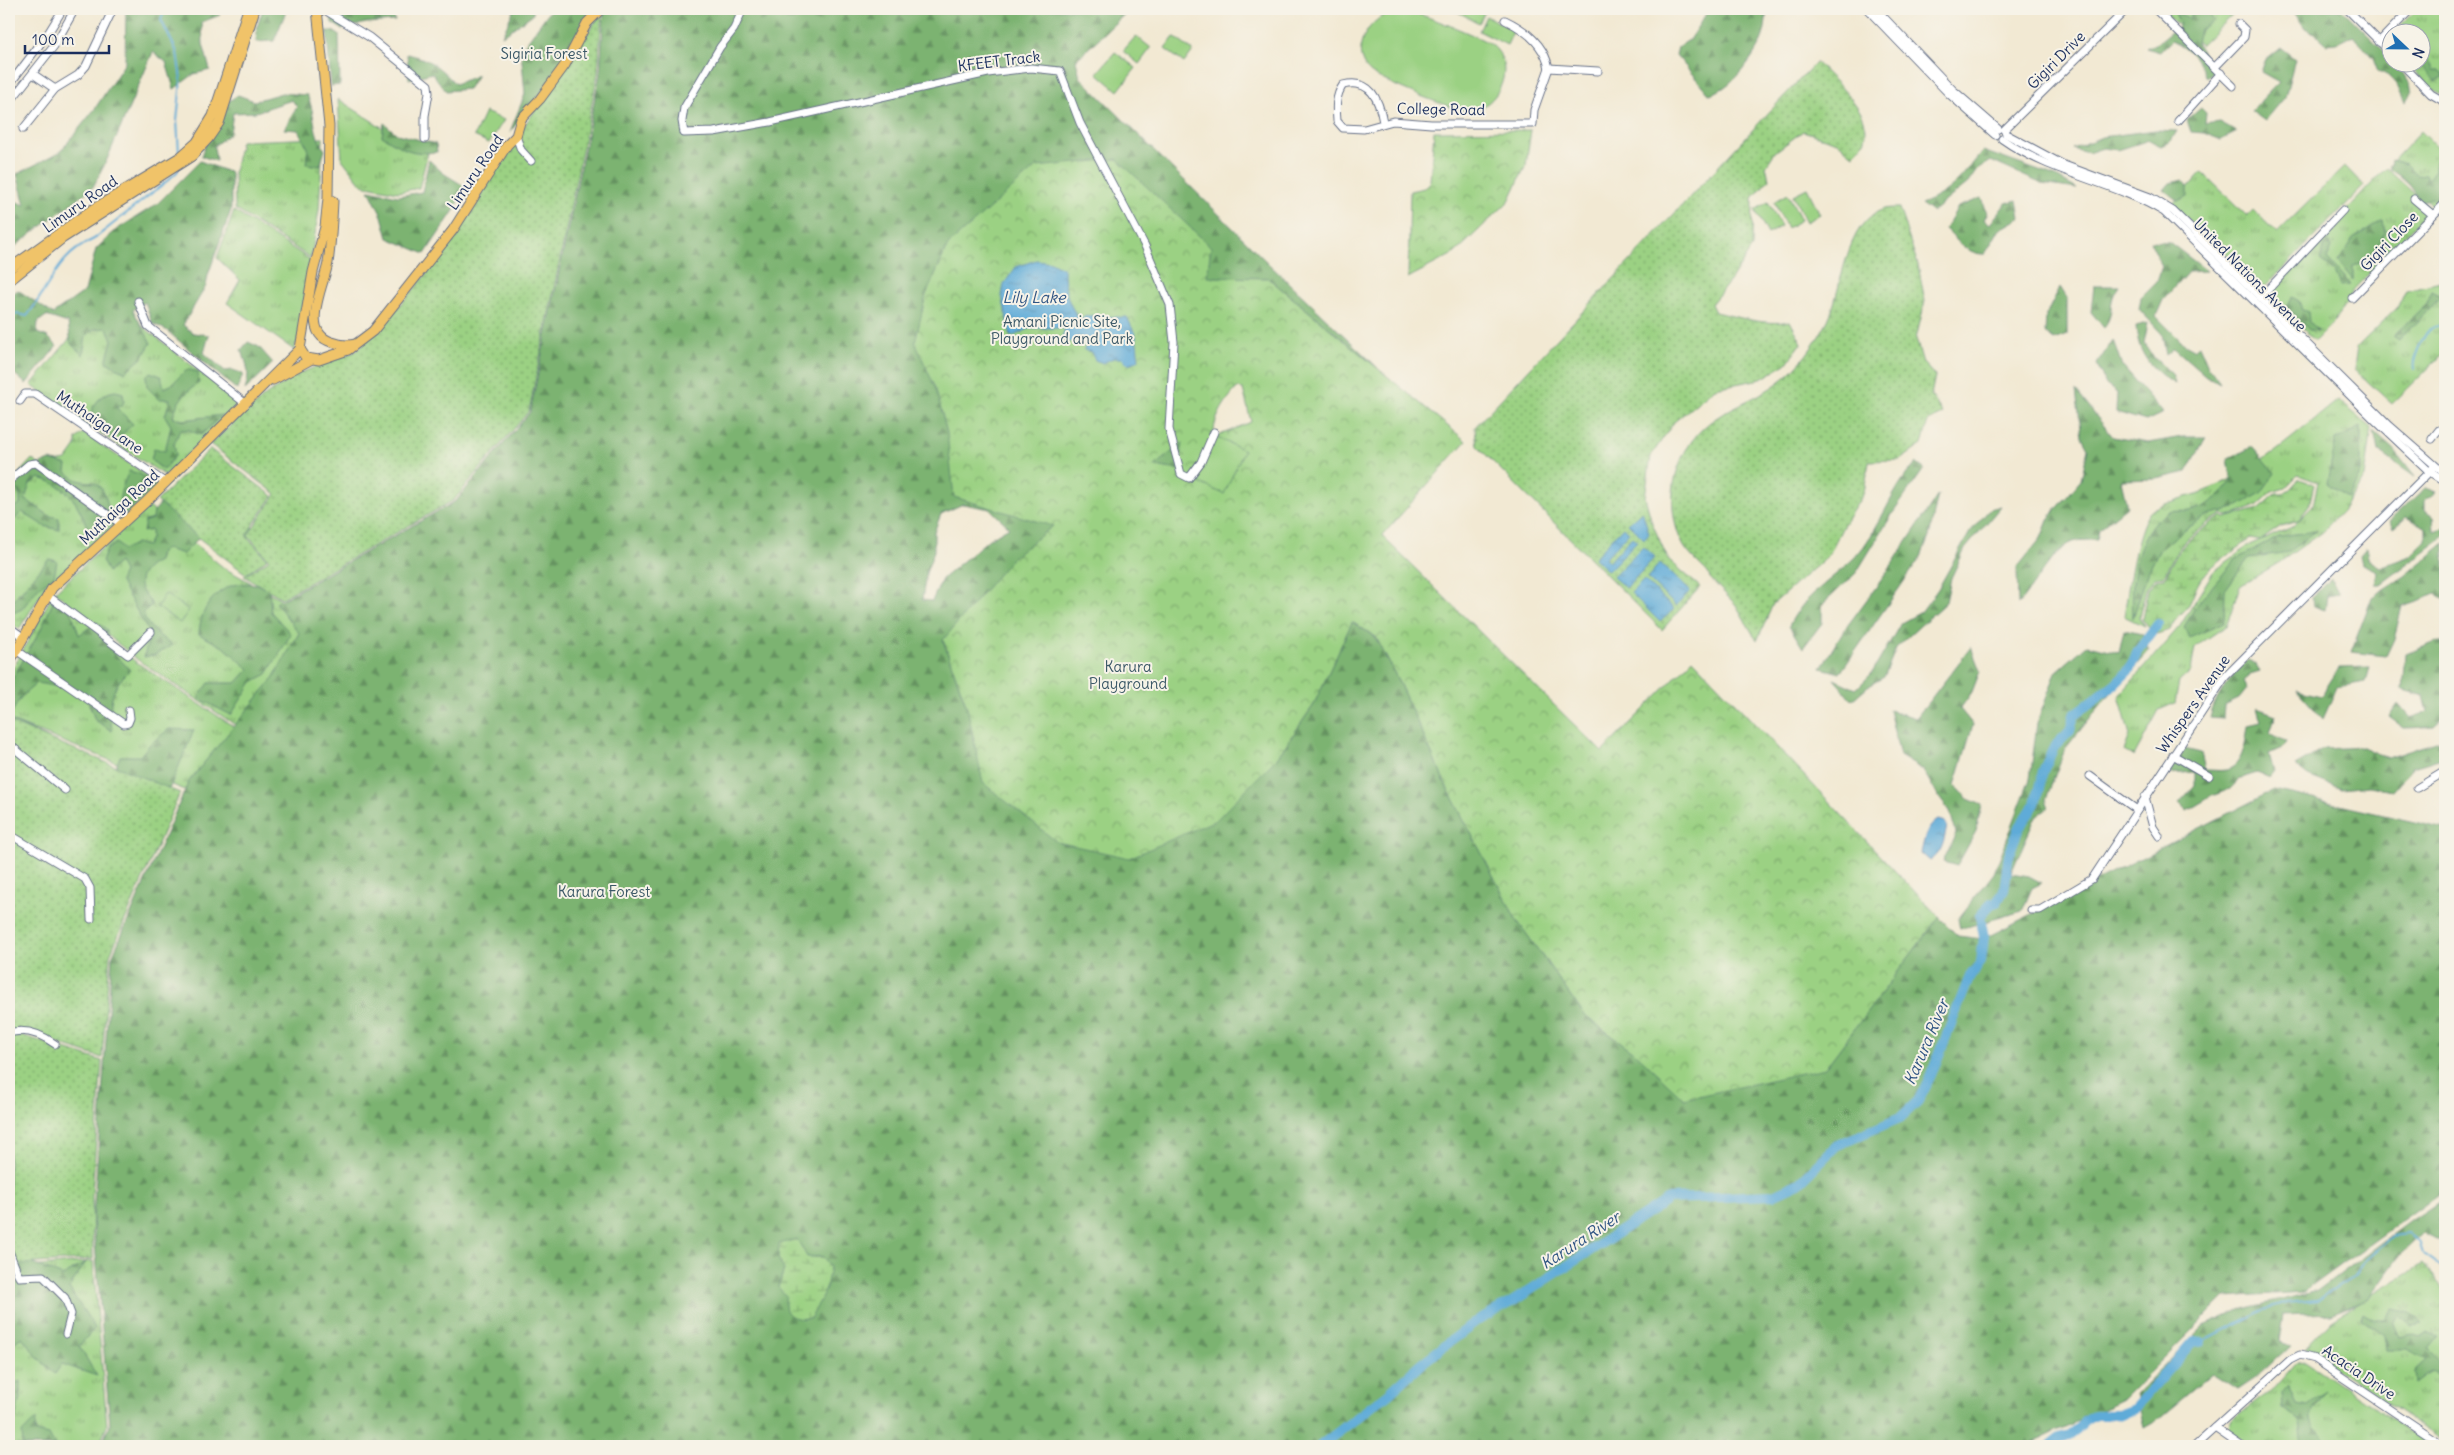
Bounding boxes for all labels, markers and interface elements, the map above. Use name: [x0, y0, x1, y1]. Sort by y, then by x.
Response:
scale bar: [25, 22, 109, 54]
north arrow: [2382, 22, 2432, 72]
street label: Gigiri Drive: [2023, 27, 2089, 93]
text: 100 m: [32, 30, 74, 49]
park label: Sigiria Forest: [501, 44, 587, 63]
text: N: [2408, 45, 2428, 61]
street label: KFEET Track: [957, 46, 1042, 75]
street label: College Road: [1397, 99, 1485, 119]
street label: Limuru Road: [443, 130, 507, 213]
street label: Limuru Road: [39, 171, 121, 237]
street label: Gigiri Close: [2356, 207, 2422, 275]
street label: United Nations Avenue: [2189, 214, 2311, 336]
water label: Lily Lake: [1002, 287, 1067, 307]
park label: Amani Picnic Site, Playground and Park: [991, 312, 1134, 348]
street label: Muthaiga Lane: [53, 386, 147, 458]
street label: Muthaiga Road: [75, 465, 163, 549]
street label: Whispers Avenue: [2152, 651, 2234, 757]
park label: Karura Playground: [1089, 657, 1167, 693]
park label: Karura Forest: [558, 882, 650, 901]
water label: Karura River: [1899, 994, 1954, 1088]
water label: Karura River: [1536, 1206, 1626, 1273]
street label: Acacia Drive: [2319, 1341, 2399, 1403]

